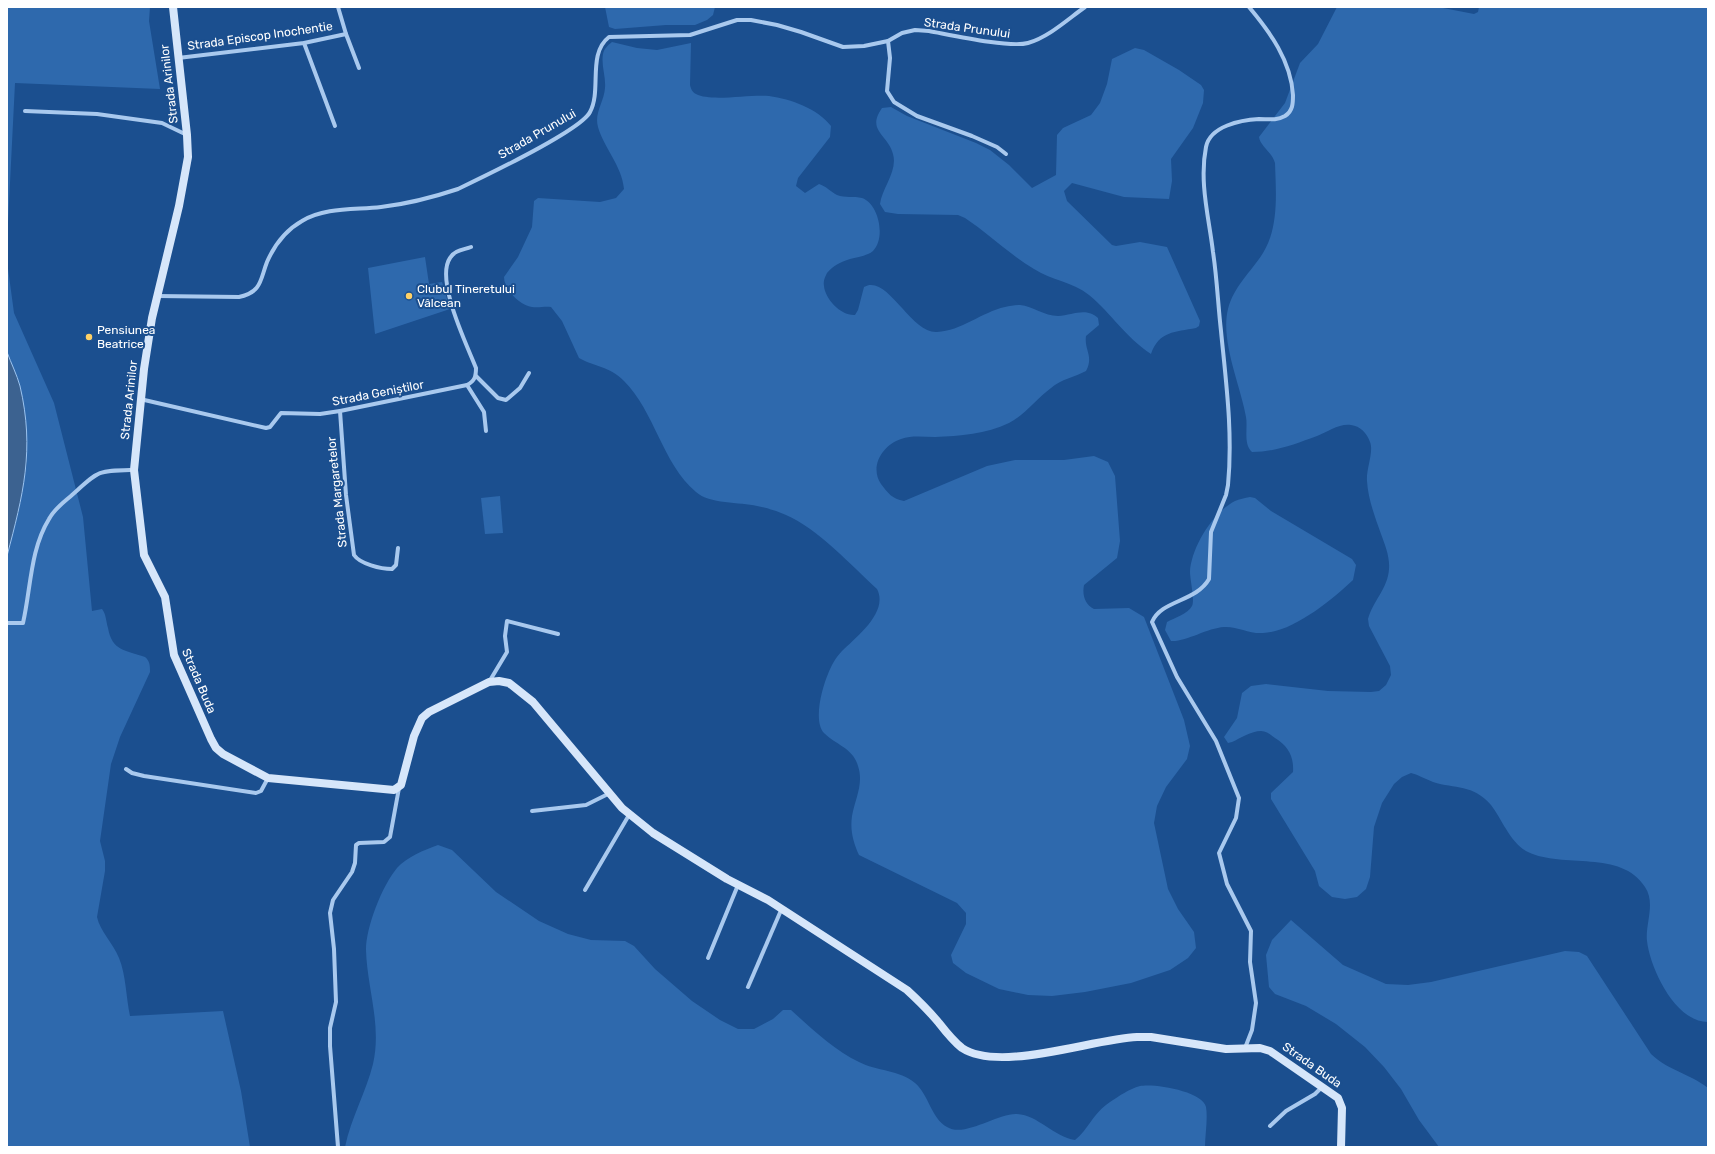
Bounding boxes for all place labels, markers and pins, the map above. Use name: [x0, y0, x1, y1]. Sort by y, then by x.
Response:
place label: Clubul Tineretului Vâlcean: [417, 282, 515, 310]
marker: Clubul Tineretului Vâlcean: [404, 291, 414, 301]
place label: Pensiunea Beatrice: [97, 323, 155, 351]
marker: Pensiunea Beatrice: [84, 332, 94, 342]

